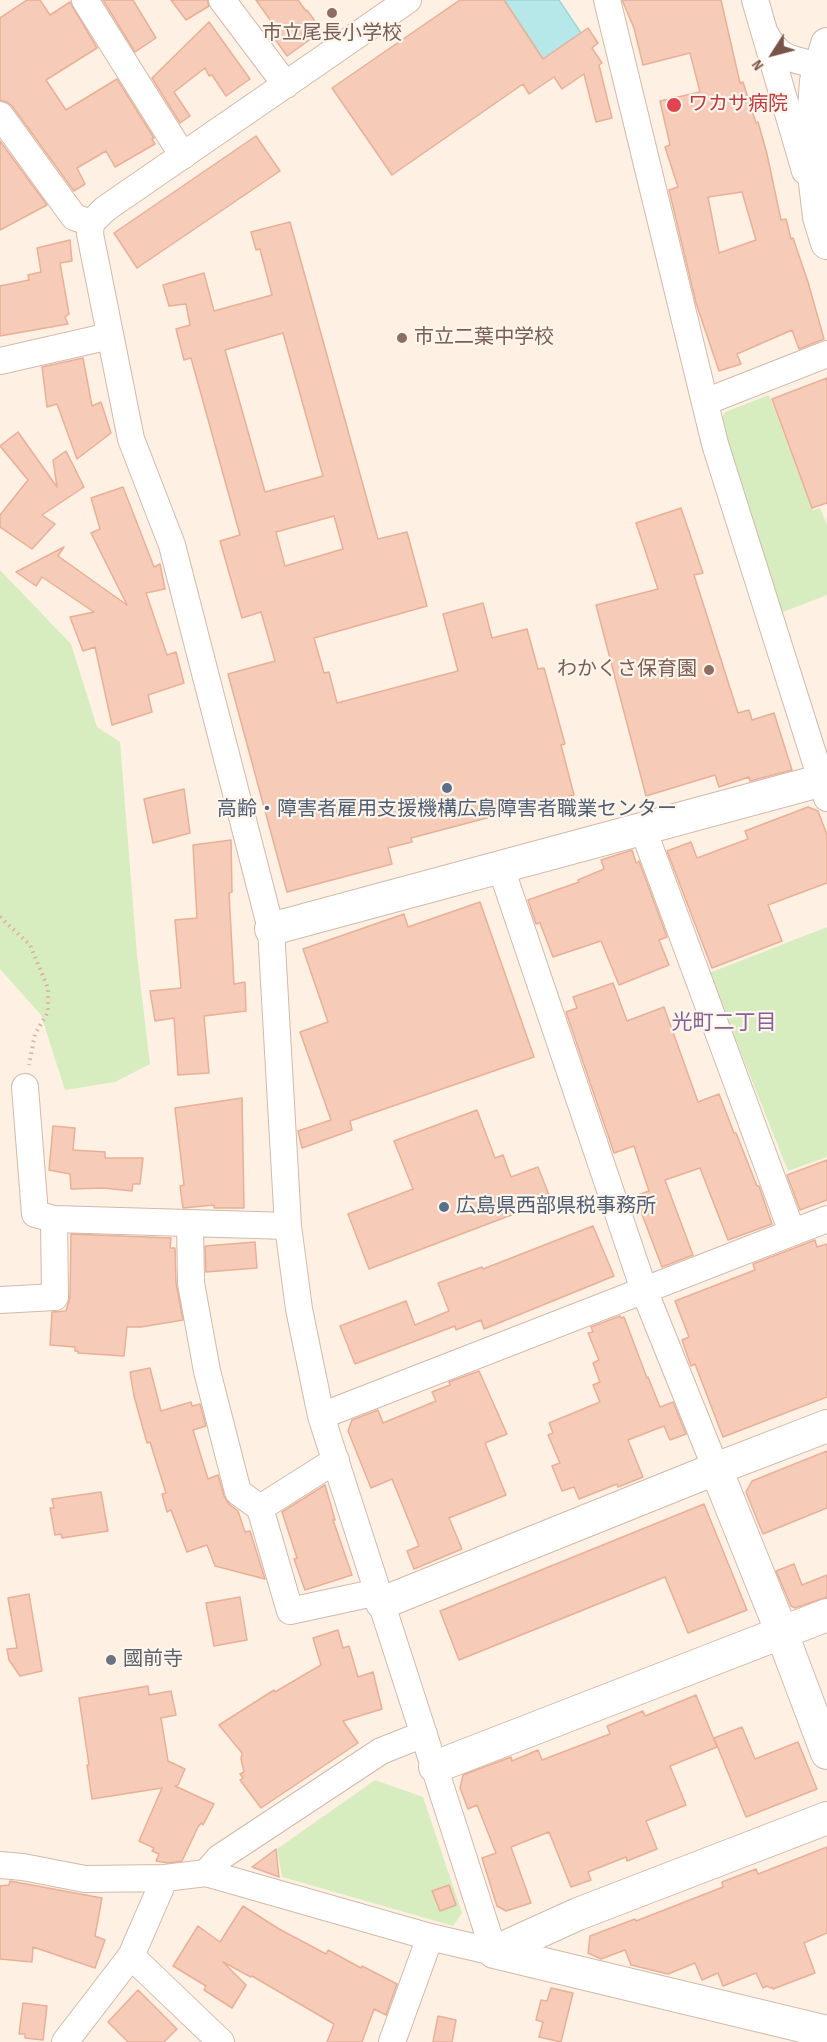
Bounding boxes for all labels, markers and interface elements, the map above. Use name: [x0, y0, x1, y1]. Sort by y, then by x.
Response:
marker: 市立尾長小学校: [325, 6, 339, 20]
place label: 市立尾長小学校: [262, 22, 402, 46]
north arrow: [743, 24, 803, 84]
text: N: [748, 56, 768, 74]
place label: ワカサ病院: [688, 93, 788, 117]
marker: ワカサ病院: [665, 96, 683, 114]
place label: 市立二葉中学校: [414, 326, 554, 350]
marker: 市立二葉中学校: [395, 331, 409, 345]
place label: わかくさ保育園: [557, 658, 697, 682]
marker: わかくさ保育園: [702, 663, 716, 677]
marker: 高齢・障害者雇用支援機構広島障害者職業センター: [440, 781, 454, 795]
place label: 高齢・障害者雇用支援機構広島障害者職業センター: [217, 798, 677, 822]
district label: 光町二丁目: [672, 1011, 776, 1037]
place label: 広島県西部県税事務所: [456, 1195, 656, 1219]
marker: 広島県西部県税事務所: [437, 1200, 451, 1214]
place label: 國前寺: [123, 1648, 183, 1672]
marker: 國前寺: [104, 1653, 118, 1667]

